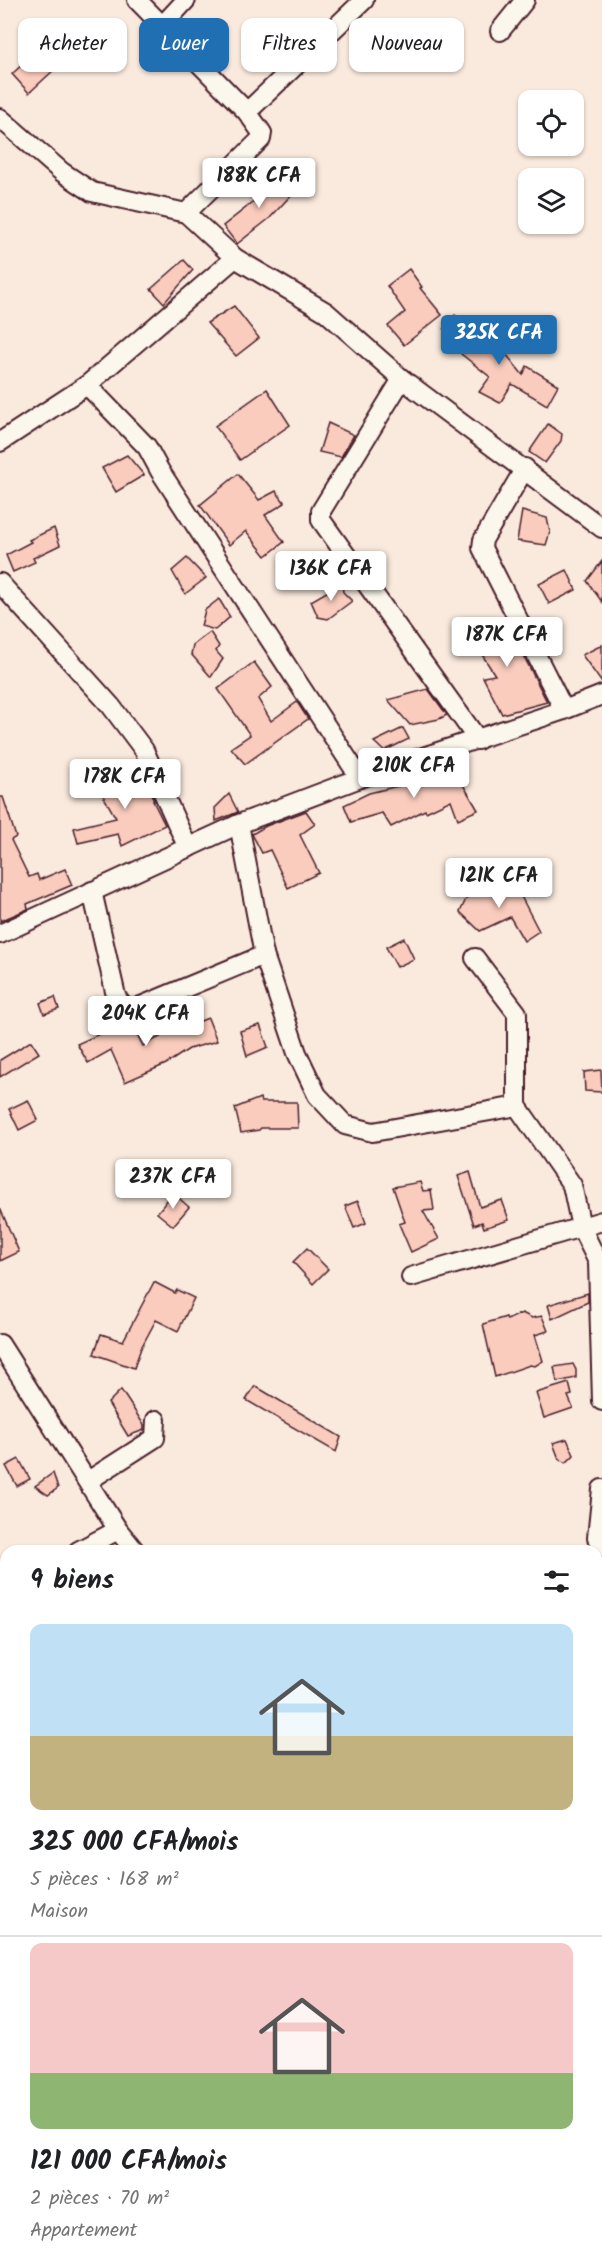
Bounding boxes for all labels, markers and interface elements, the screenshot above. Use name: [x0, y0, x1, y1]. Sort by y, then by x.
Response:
chip: Acheter: [18, 18, 127, 72]
chip: Louer: [139, 18, 229, 72]
chip: Filtres: [241, 18, 337, 72]
chip: Nouveau: [349, 18, 464, 72]
map controls: [518, 90, 584, 234]
button: locate: [518, 90, 584, 156]
pin: 188K CFA: [197, 158, 321, 209]
text: 188K CFA: [216, 161, 302, 193]
button: layers: [518, 168, 584, 234]
pin: 325K CFA: [437, 315, 561, 366]
text: 325K CFA: [455, 318, 543, 350]
pin: 136K CFA: [269, 551, 393, 602]
text: 136K CFA: [289, 554, 373, 586]
pin: 187K CFA: [445, 617, 569, 668]
text: 187K CFA: [466, 620, 548, 652]
pin: 210K CFA: [352, 748, 476, 799]
text: 210K CFA: [372, 751, 456, 783]
pin: 178K CFA: [63, 759, 187, 810]
text: 178K CFA: [84, 762, 166, 794]
pin: 121K CFA: [437, 858, 561, 909]
text: 121K CFA: [459, 861, 539, 893]
pin: 204K CFA: [84, 996, 208, 1047]
text: 204K CFA: [102, 999, 190, 1031]
pin: 237K CFA: [111, 1159, 235, 1210]
text: 237K CFA: [129, 1162, 217, 1194]
text: 9 biens: [30, 1560, 114, 1602]
icon: filters: [540, 1565, 573, 1598]
icon: home: [248, 1663, 356, 1771]
text: 325 000 CFA/mois: [30, 1822, 238, 1864]
text: 5 pièces · 168 m²: [30, 1864, 179, 1896]
text: Maison: [30, 1896, 88, 1928]
icon: home: [248, 1982, 356, 2090]
text: 121 000 CFA/mois: [30, 2141, 227, 2183]
text: 2 pièces · 70 m²: [30, 2183, 169, 2215]
text: Appartement: [30, 2215, 137, 2247]

